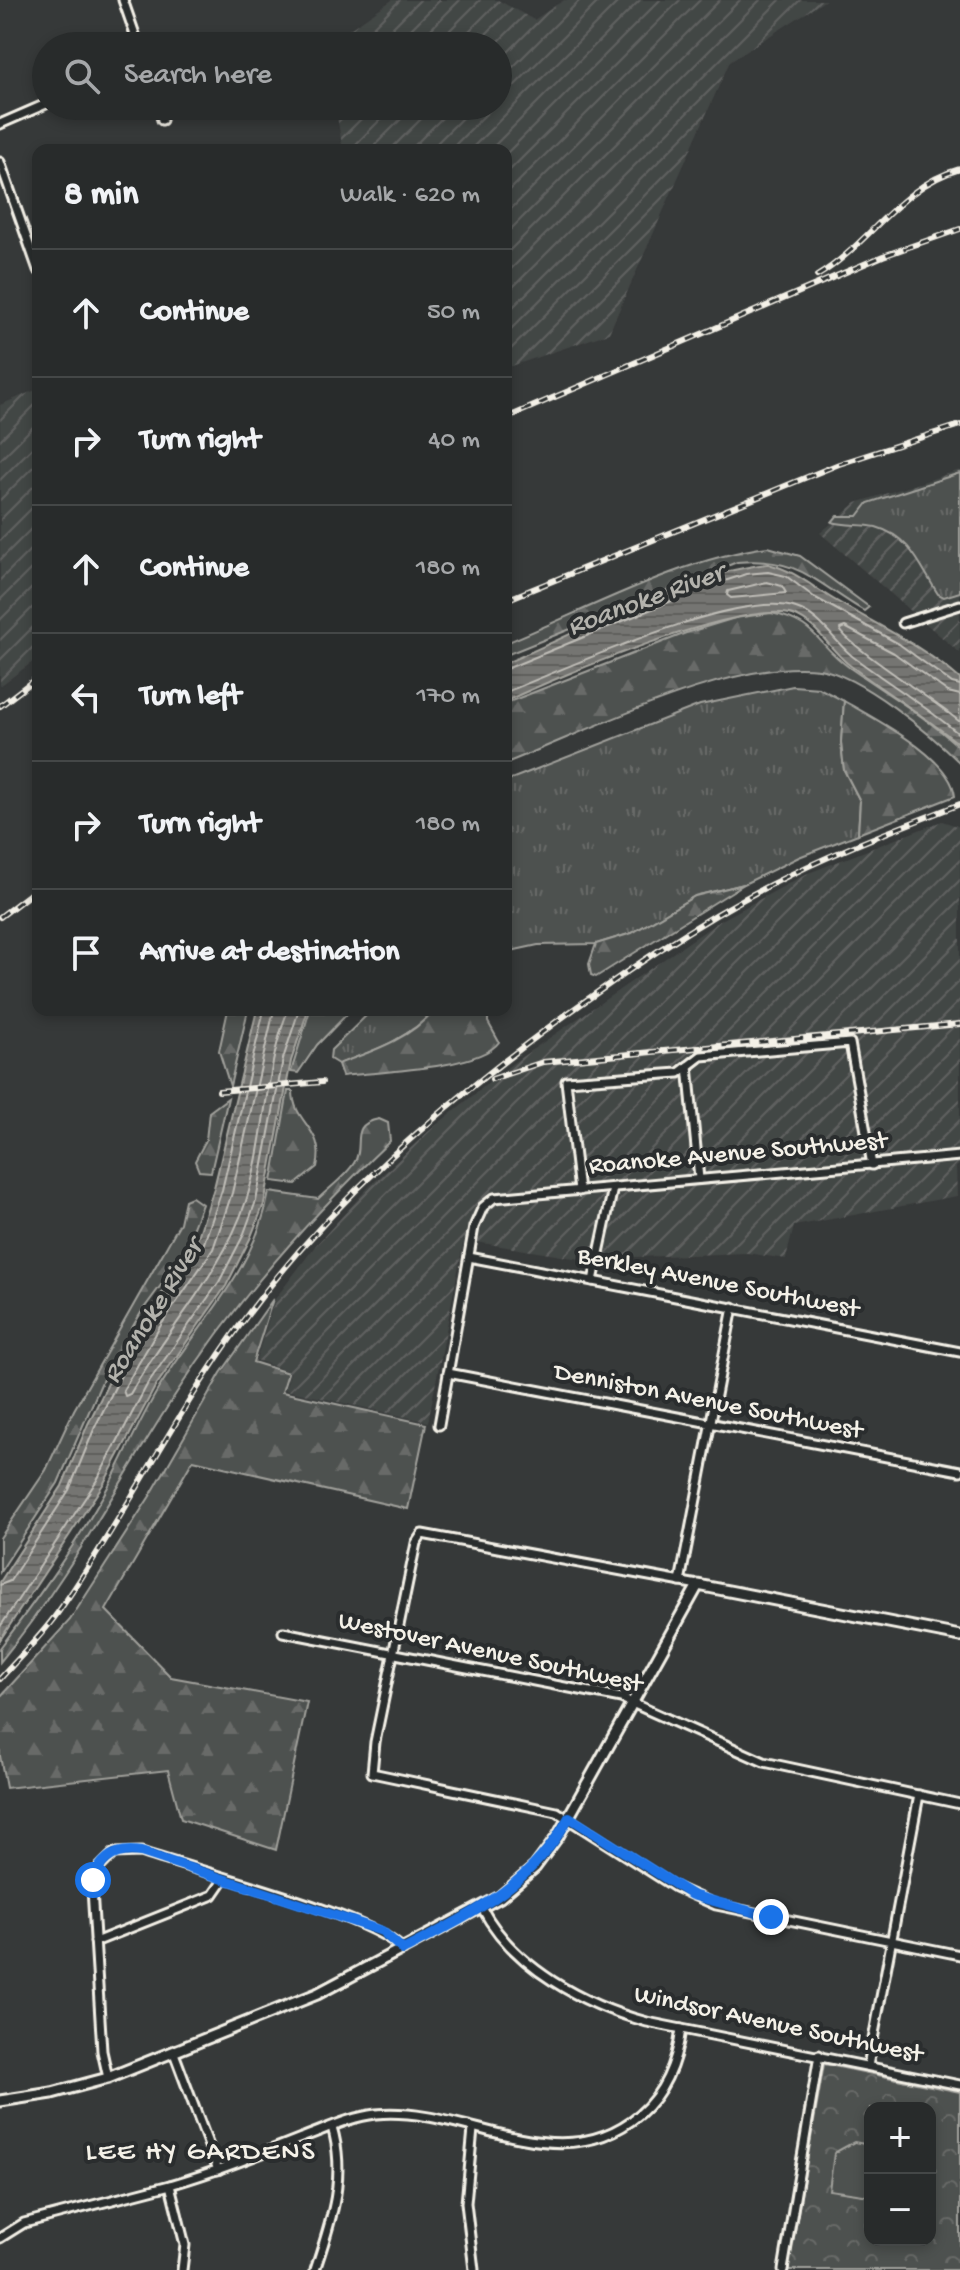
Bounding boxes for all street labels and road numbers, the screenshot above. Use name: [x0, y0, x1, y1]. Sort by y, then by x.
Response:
street label: Roanoke Avenue Southwest: [588, 1126, 891, 1183]
street label: Berkley Avenue Southwest: [574, 1241, 864, 1327]
street label: Denniston Avenue Southwest: [549, 1358, 867, 1449]
street label: Westover Avenue Southwest: [335, 1607, 647, 1702]
street label: Windsor Avenue Southwest: [631, 1980, 927, 2072]

